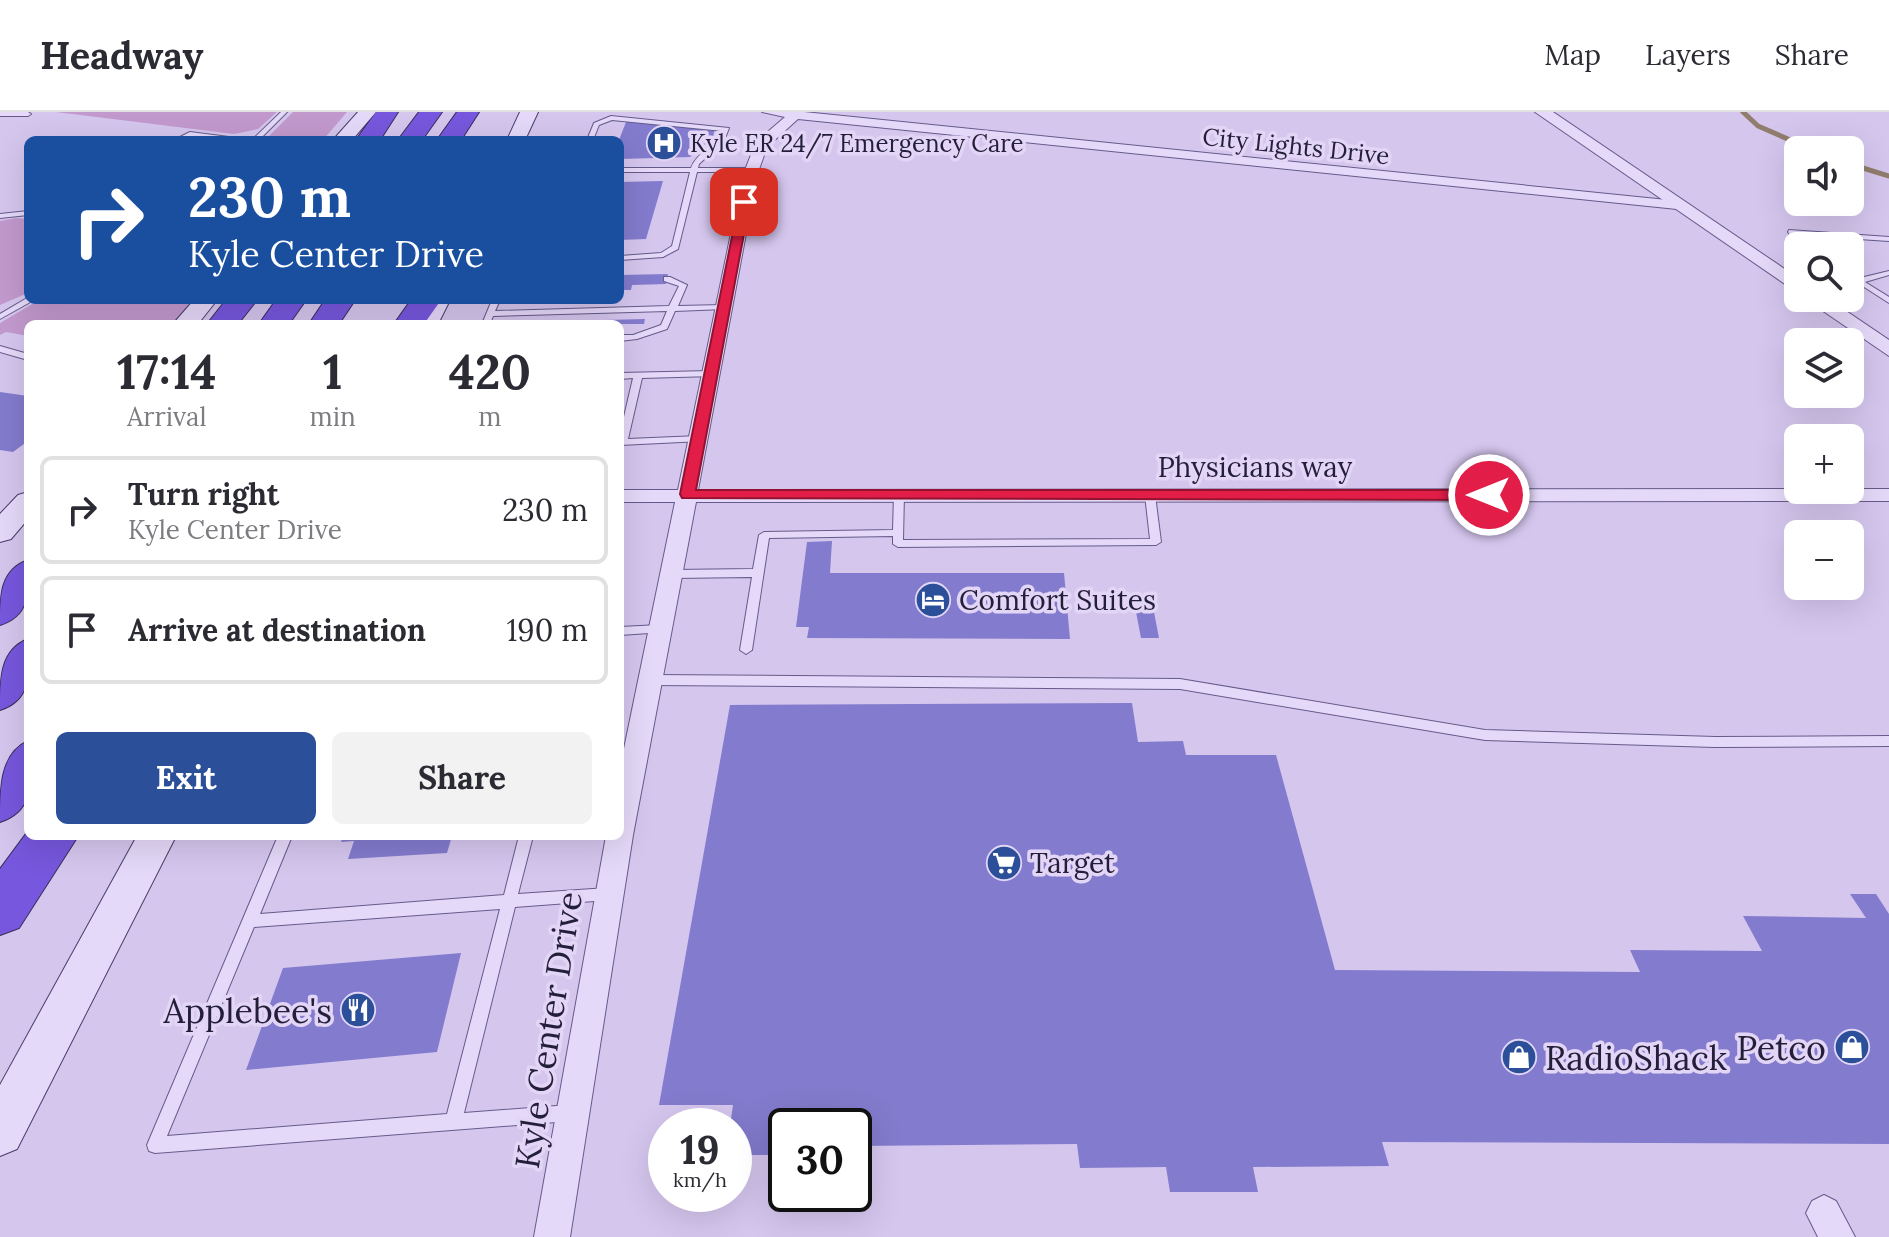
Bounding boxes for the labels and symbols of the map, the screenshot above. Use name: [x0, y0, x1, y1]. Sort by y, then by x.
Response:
street label: City Lights Drive: [1201, 121, 1391, 171]
hospital icon: Kyle ER 24/7 Emergency Care: [645, 124, 683, 162]
place label: Kyle ER 24/7 Emergency Care: [690, 128, 1024, 159]
pin: [710, 168, 778, 236]
street label: Physicians way: [1158, 449, 1353, 485]
position arrow: [1447, 453, 1531, 537]
hotel icon: Comfort Suites: [914, 581, 952, 619]
place label: Comfort Suites: [959, 582, 1156, 618]
supermarket icon: Target: [985, 844, 1023, 882]
place label: Target: [1030, 845, 1115, 881]
street label: Kyle Center Drive: [505, 889, 592, 1172]
place label: Applebee's: [162, 989, 332, 1032]
restaurant icon: Applebee's: [339, 991, 377, 1029]
place label: Petco: [1737, 1026, 1826, 1069]
shop icon: Petco: [1833, 1028, 1871, 1066]
place label: RadioShack: [1545, 1036, 1728, 1079]
shop icon: RadioShack: [1500, 1038, 1538, 1076]
speed limit sign: 30: [768, 1108, 872, 1212]

